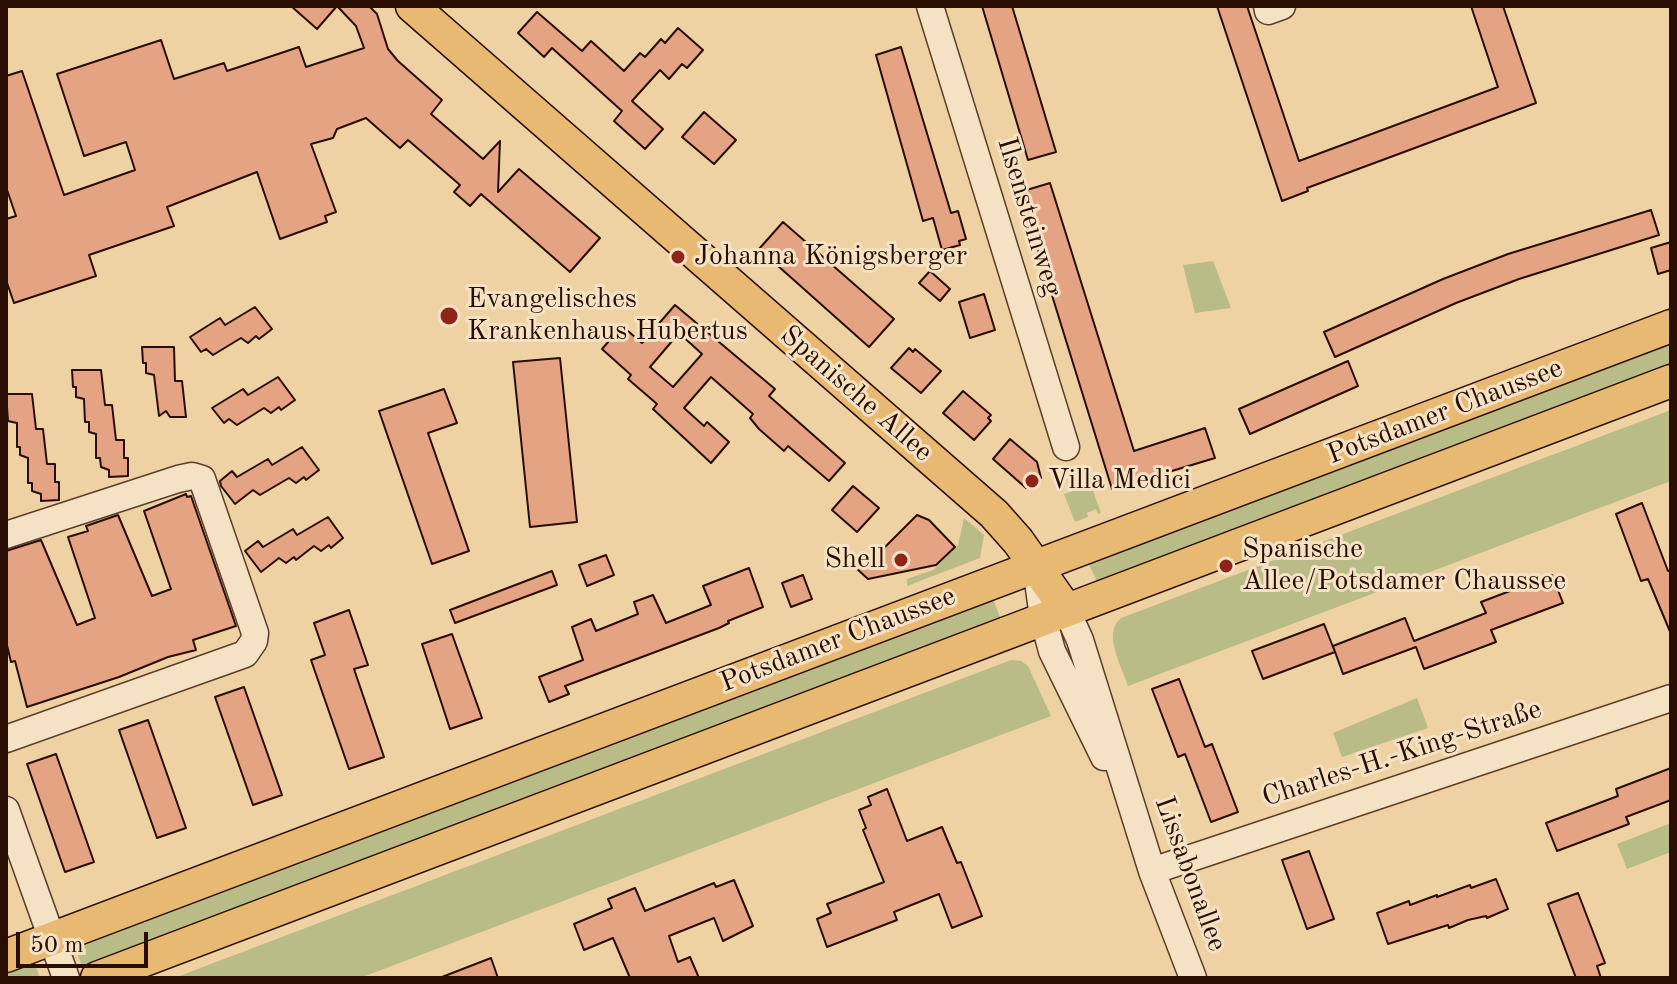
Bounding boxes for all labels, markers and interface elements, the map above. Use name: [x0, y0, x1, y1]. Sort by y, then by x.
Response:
street label: Ilsensteinweg: [989, 133, 1069, 301]
place label: Johanna Königsberger: [694, 240, 967, 274]
marker: Johanna Königsberger: [669, 248, 687, 266]
place label: Evangelisches Krankenhaus Hubertus: [467, 283, 748, 349]
marker: Evangelisches Krankenhaus Hubertus: [438, 305, 460, 327]
street label: Spanische Allee: [773, 319, 939, 469]
street label: Potsdamer Chaussee: [1323, 352, 1567, 472]
place label: Villa Medici: [1048, 464, 1191, 498]
marker: Villa Medici: [1023, 472, 1041, 490]
place label: Spanische Allee/Potsdamer Chaussee: [1242, 533, 1566, 599]
place label: Shell: [824, 543, 885, 577]
marker: Shell: [892, 551, 910, 569]
marker: Spanische Allee/Potsdamer Chaussee: [1217, 557, 1235, 575]
street label: Potsdamer Chaussee: [716, 580, 960, 700]
street label: Charles-H.-King-Straße: [1258, 693, 1546, 815]
street label: Lissabonallee: [1146, 792, 1234, 956]
scale bar: [20, 916, 152, 966]
text: 50 m: [30, 934, 84, 958]

